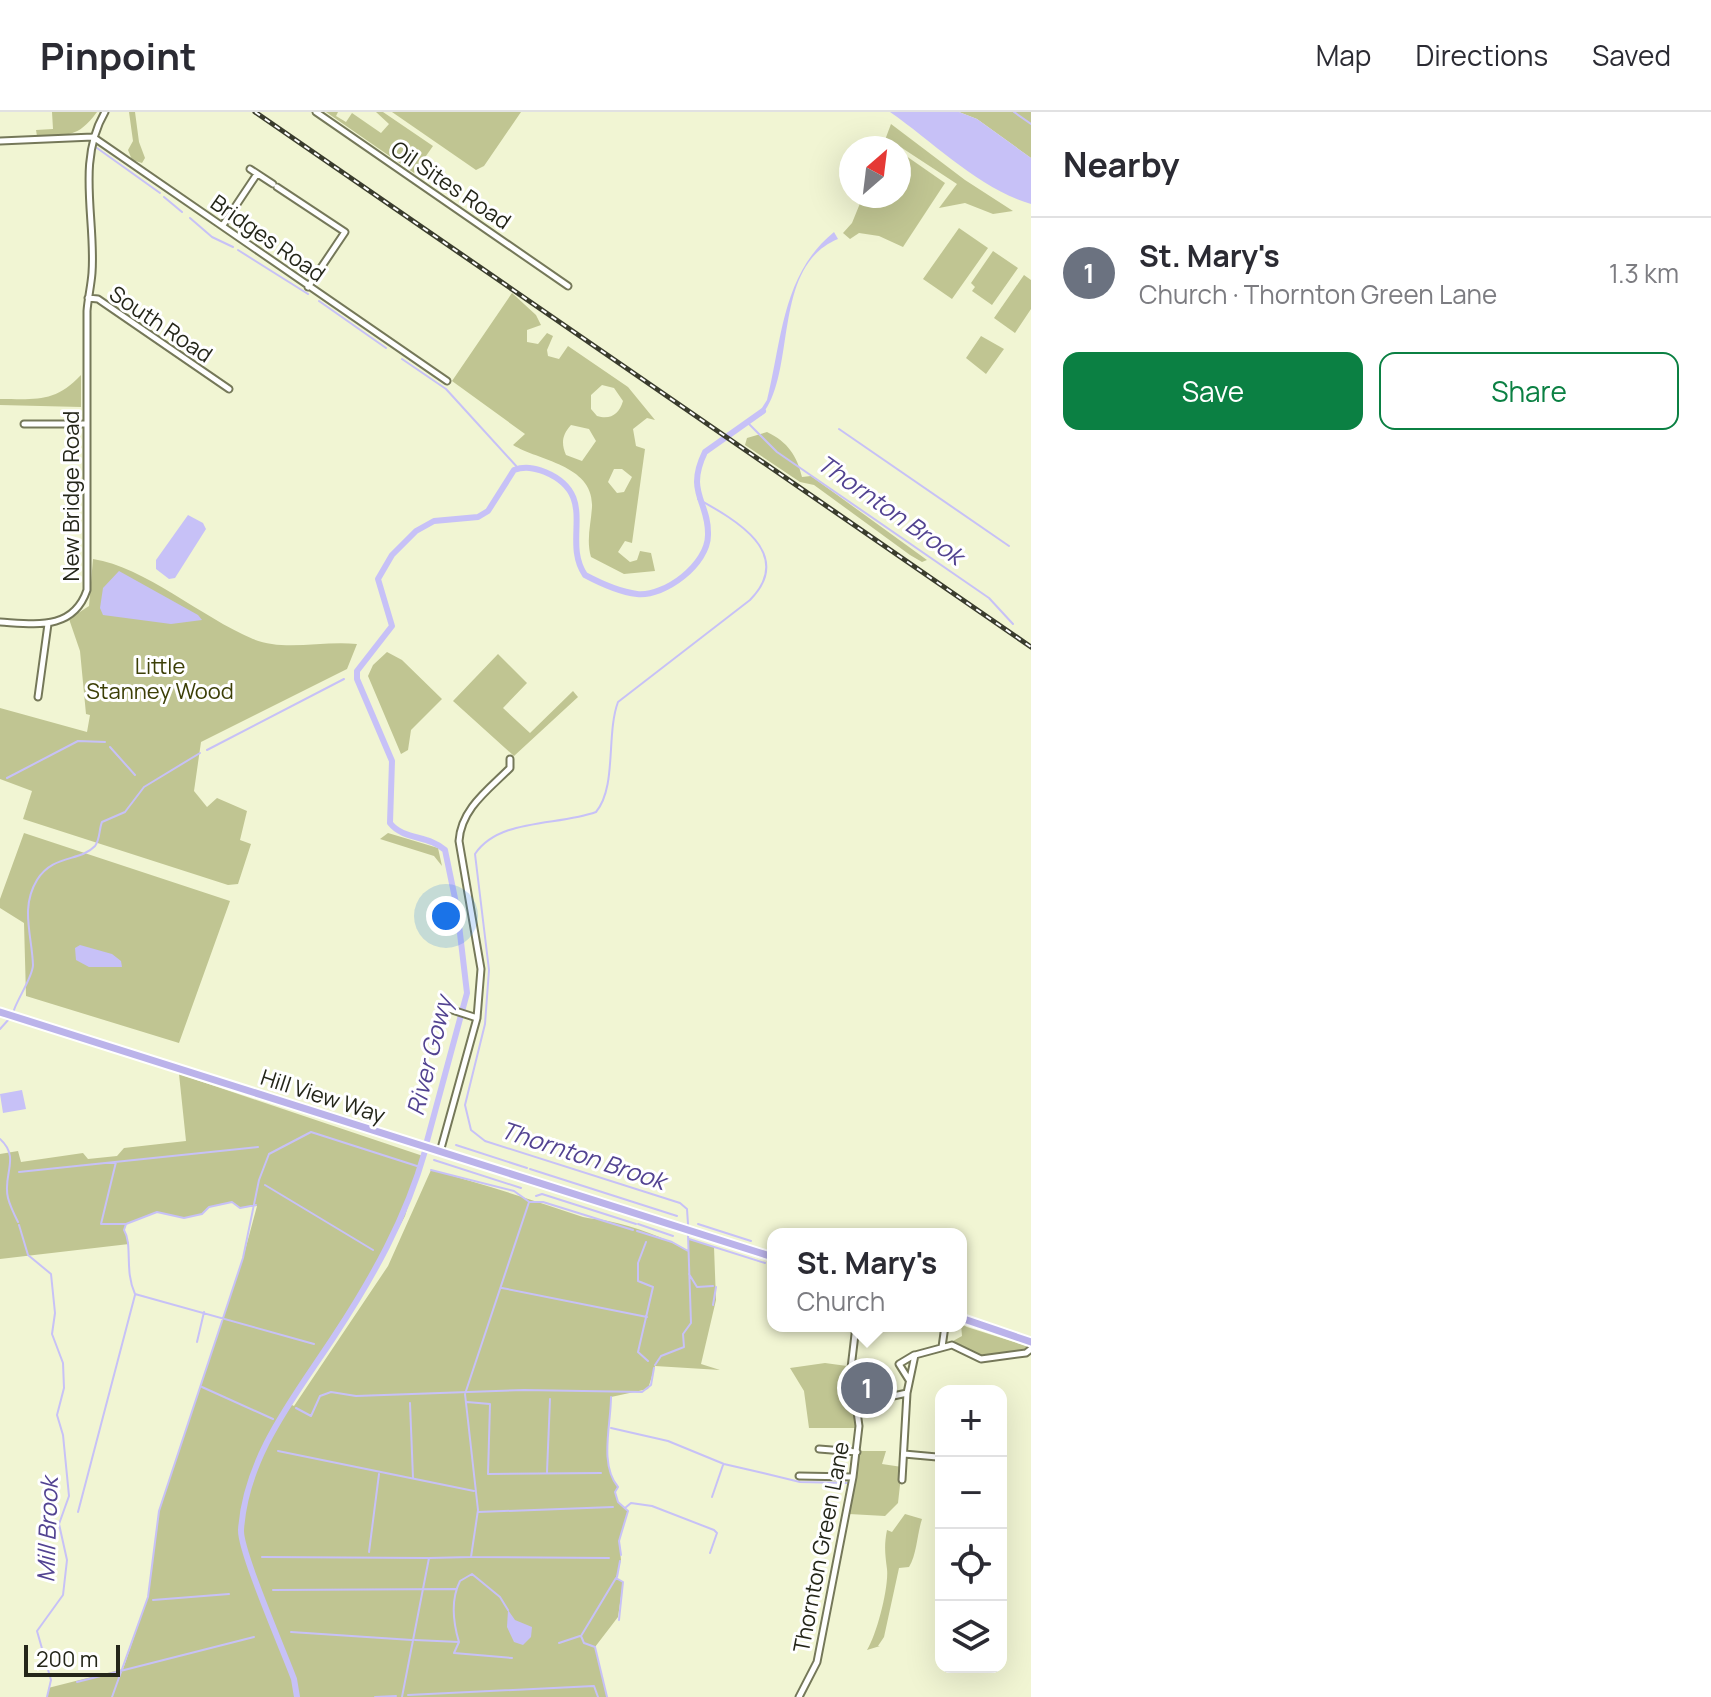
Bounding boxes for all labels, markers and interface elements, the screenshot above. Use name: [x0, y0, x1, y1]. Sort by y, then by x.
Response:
text: Pinpoint: [40, 29, 196, 81]
text: Map: [1316, 36, 1371, 74]
text: Directions: [1415, 36, 1548, 74]
text: Saved: [1592, 36, 1671, 74]
street label: Oil Sites Road: [385, 134, 517, 236]
north arrow: [839, 136, 911, 208]
text: Nearby: [1063, 141, 1179, 187]
street label: Bridges Road: [205, 187, 331, 289]
text: St. Mary's: [1139, 235, 1280, 276]
text: 1: [1083, 255, 1095, 291]
text: 1.3 km: [1609, 255, 1679, 291]
text: Church · Thornton Green Lane: [1139, 276, 1497, 312]
street label: South Road: [104, 279, 218, 369]
button: Save: [1063, 352, 1363, 430]
button: Share: [1379, 352, 1679, 430]
street label: New Bridge Road: [56, 411, 86, 581]
water label: Thornton Brook: [811, 446, 973, 573]
park label: Little Stanney Wood: [86, 651, 234, 706]
your location: [426, 896, 466, 936]
water label: River Gowy: [398, 989, 460, 1119]
street label: Hill View Way: [257, 1062, 389, 1130]
water label: Thornton Brook: [497, 1112, 673, 1198]
popup: [767, 1228, 967, 1332]
text: St. Mary's: [797, 1242, 937, 1283]
text: Church: [797, 1283, 885, 1319]
pin: 1: [841, 1358, 893, 1418]
map controls: [935, 1385, 1007, 1673]
button: +: [935, 1385, 1007, 1457]
street label: Thornton Green Lane: [786, 1439, 856, 1655]
button: −: [935, 1457, 1007, 1529]
water label: Mill Brook: [28, 1474, 65, 1583]
button: locate: [935, 1529, 1007, 1601]
button: layers: [935, 1601, 1007, 1673]
scale bar: [24, 1641, 120, 1677]
text: 200 m: [36, 1644, 98, 1674]

